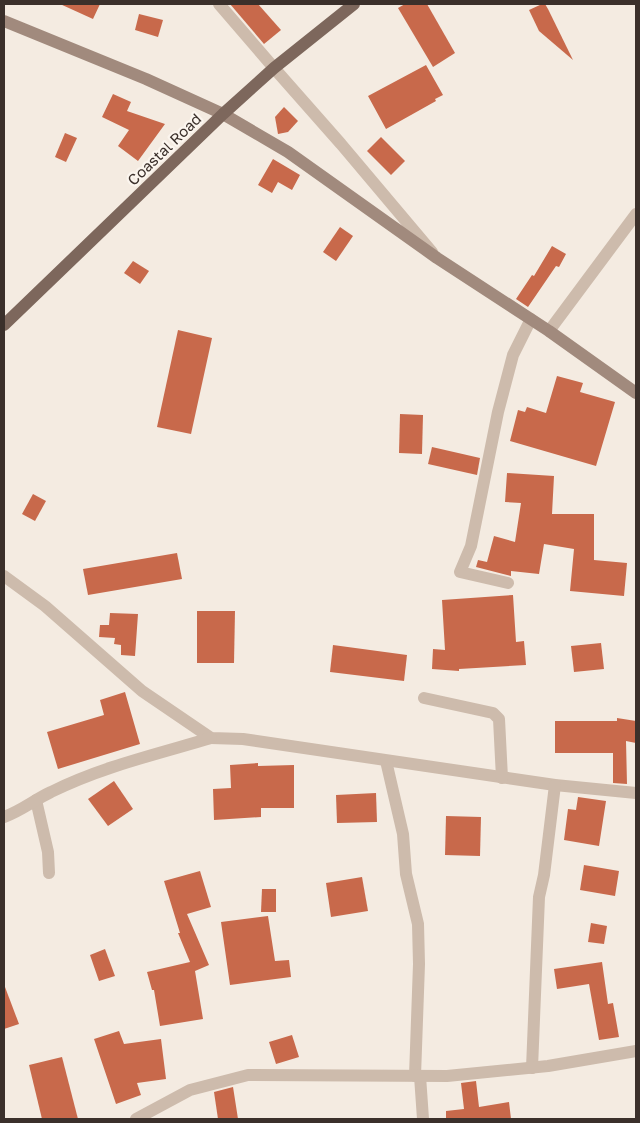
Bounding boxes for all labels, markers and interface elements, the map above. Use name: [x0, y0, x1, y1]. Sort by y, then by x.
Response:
street label: Coastal Road: [123, 109, 205, 189]

